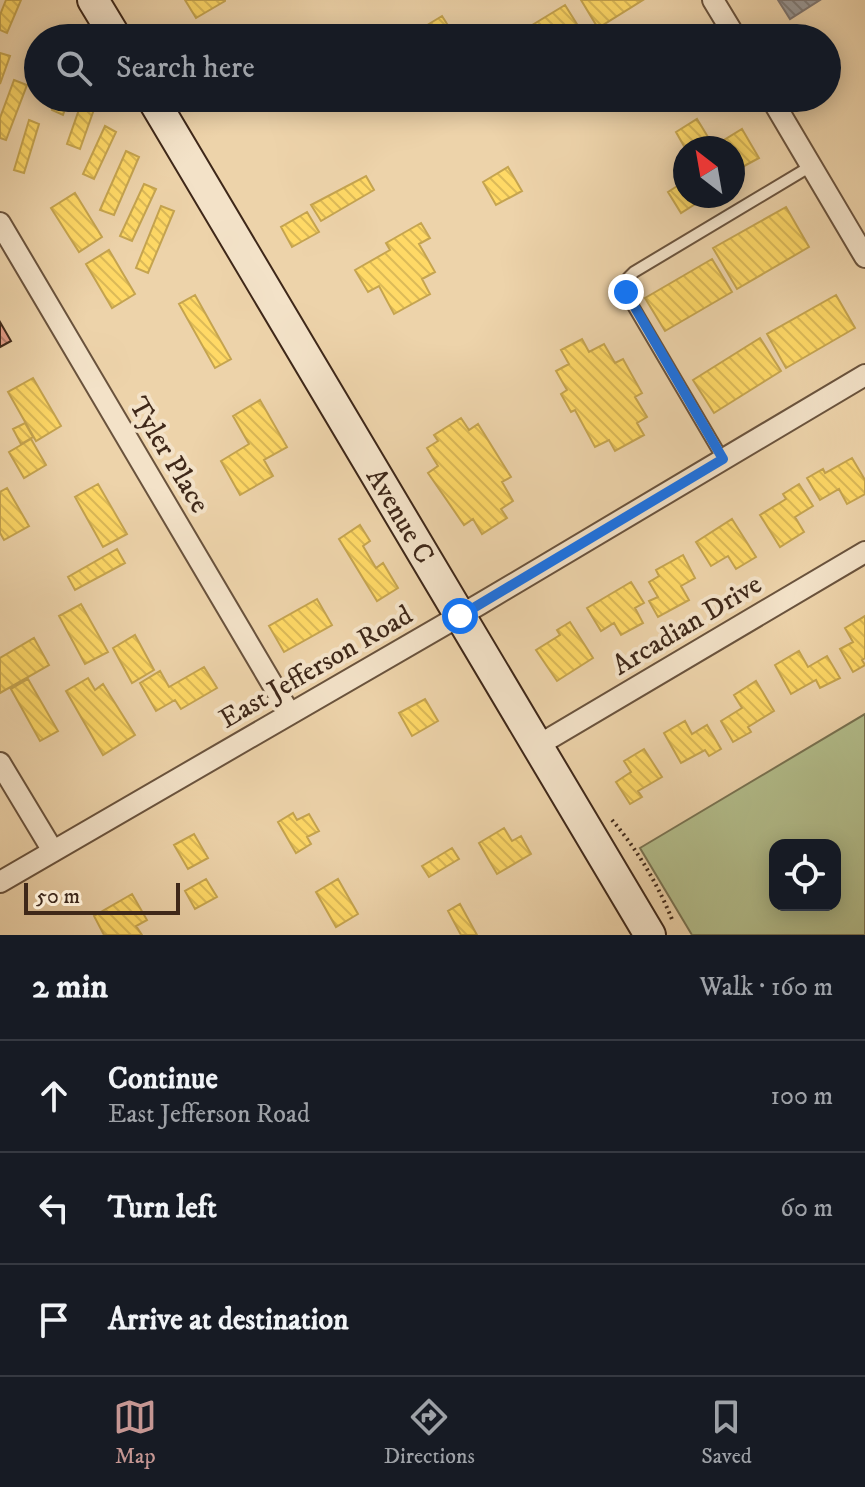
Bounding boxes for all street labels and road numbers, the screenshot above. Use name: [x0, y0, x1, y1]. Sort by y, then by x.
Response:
street label: Tyler Place: [121, 391, 217, 519]
street label: Avenue C: [359, 461, 442, 570]
street label: Arcadian Drive: [606, 567, 768, 683]
street label: East Jefferson Road: [213, 597, 419, 737]

